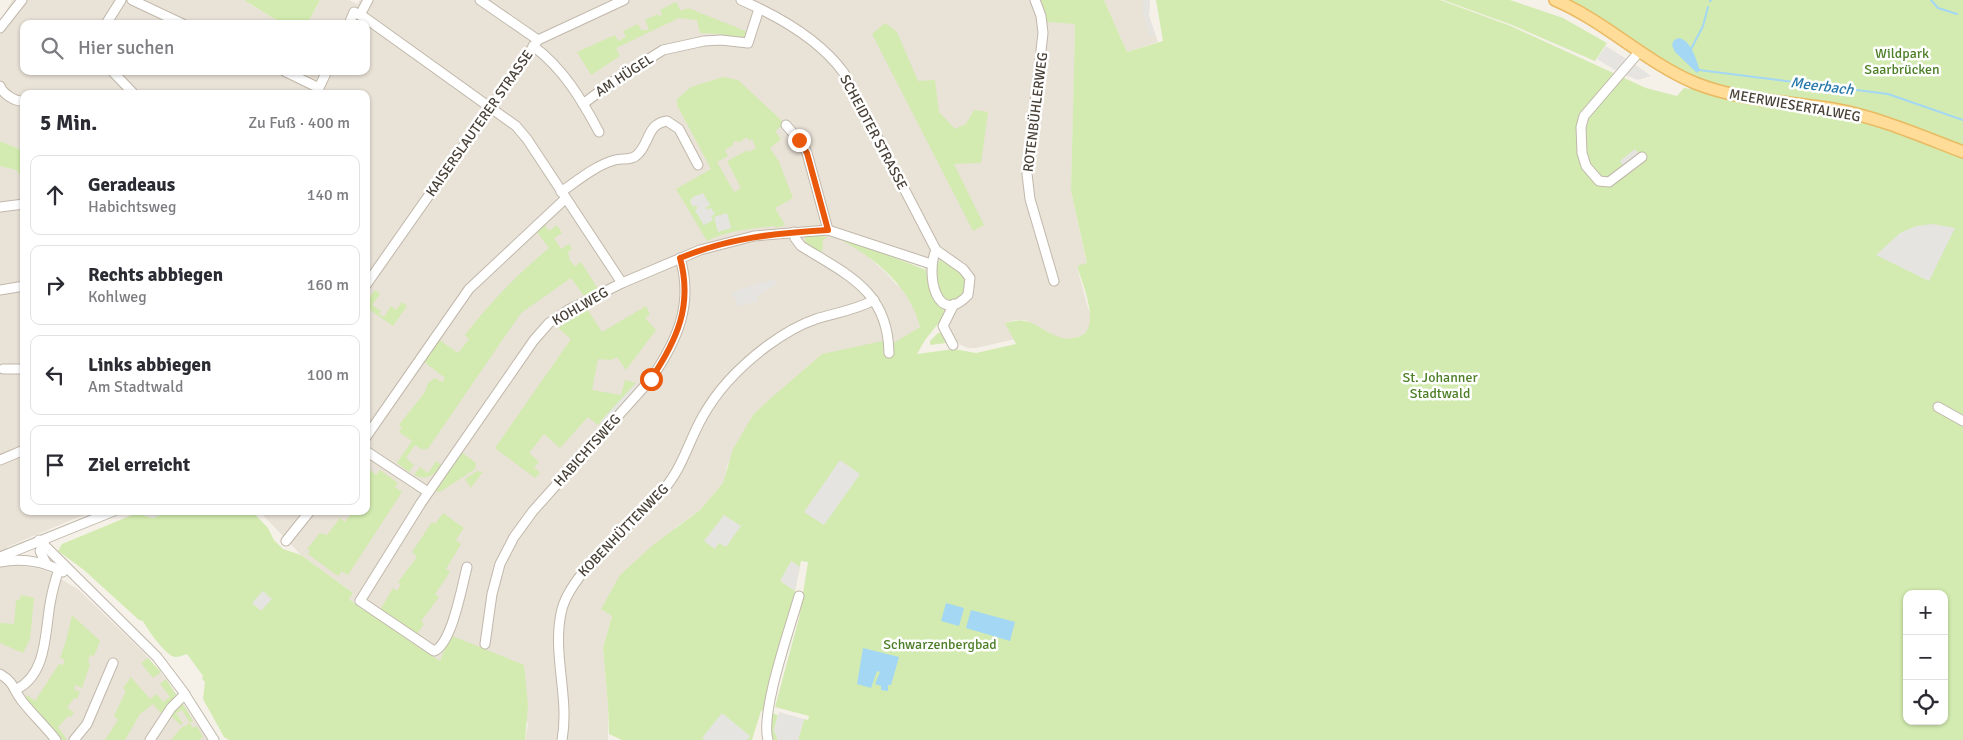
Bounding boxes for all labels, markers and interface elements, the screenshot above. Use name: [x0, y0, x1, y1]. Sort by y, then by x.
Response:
search box: [20, 20, 370, 75]
icon: search: [38, 34, 66, 62]
text: Hier suchen: [78, 36, 174, 60]
park label: Wildpark Saarbrücken: [1864, 45, 1940, 78]
street label: KAISERSLAUTERER STRASSE: [422, 47, 537, 200]
street label: AM HÜGEL: [592, 50, 656, 100]
street label: ROTENBÜHLERWEG: [1020, 51, 1051, 173]
street label: SCHEIDTER STRASSE: [836, 72, 911, 193]
water label: Meerbach: [1789, 73, 1855, 99]
street label: MEERWIESERTALWEG: [1728, 86, 1862, 125]
text: 5 Min.: [40, 110, 97, 136]
text: Zu Fuß · 400 m: [248, 113, 350, 133]
route end: [788, 129, 811, 152]
text: Geradeaus: [88, 173, 175, 197]
icon: ahead: [41, 181, 69, 209]
text: 140 m: [307, 185, 349, 205]
text: Habichtsweg: [88, 197, 176, 217]
text: Rechts abbiegen: [88, 263, 223, 287]
icon: right: [41, 271, 69, 299]
text: 160 m: [307, 275, 349, 295]
street label: KOHLWEG: [549, 284, 611, 329]
text: Kohlweg: [88, 287, 147, 307]
text: Links abbiegen: [88, 353, 211, 377]
icon: left: [41, 361, 69, 389]
text: 100 m: [307, 365, 349, 385]
route start: [640, 368, 663, 391]
park label: St. Johanner Stadtwald: [1402, 369, 1478, 402]
text: Am Stadtwald: [88, 377, 183, 397]
street label: HABICHTSWEG: [550, 411, 624, 490]
icon: arrive: [41, 451, 69, 479]
text: Ziel erreicht: [88, 453, 190, 477]
street label: KOBENHÜTTENWEG: [575, 480, 672, 580]
map controls: [1903, 590, 1948, 725]
button: +: [1903, 590, 1948, 635]
button: −: [1903, 635, 1948, 680]
park label: Schwarzenbergbad: [883, 636, 997, 653]
button: locate: [1903, 680, 1948, 725]

